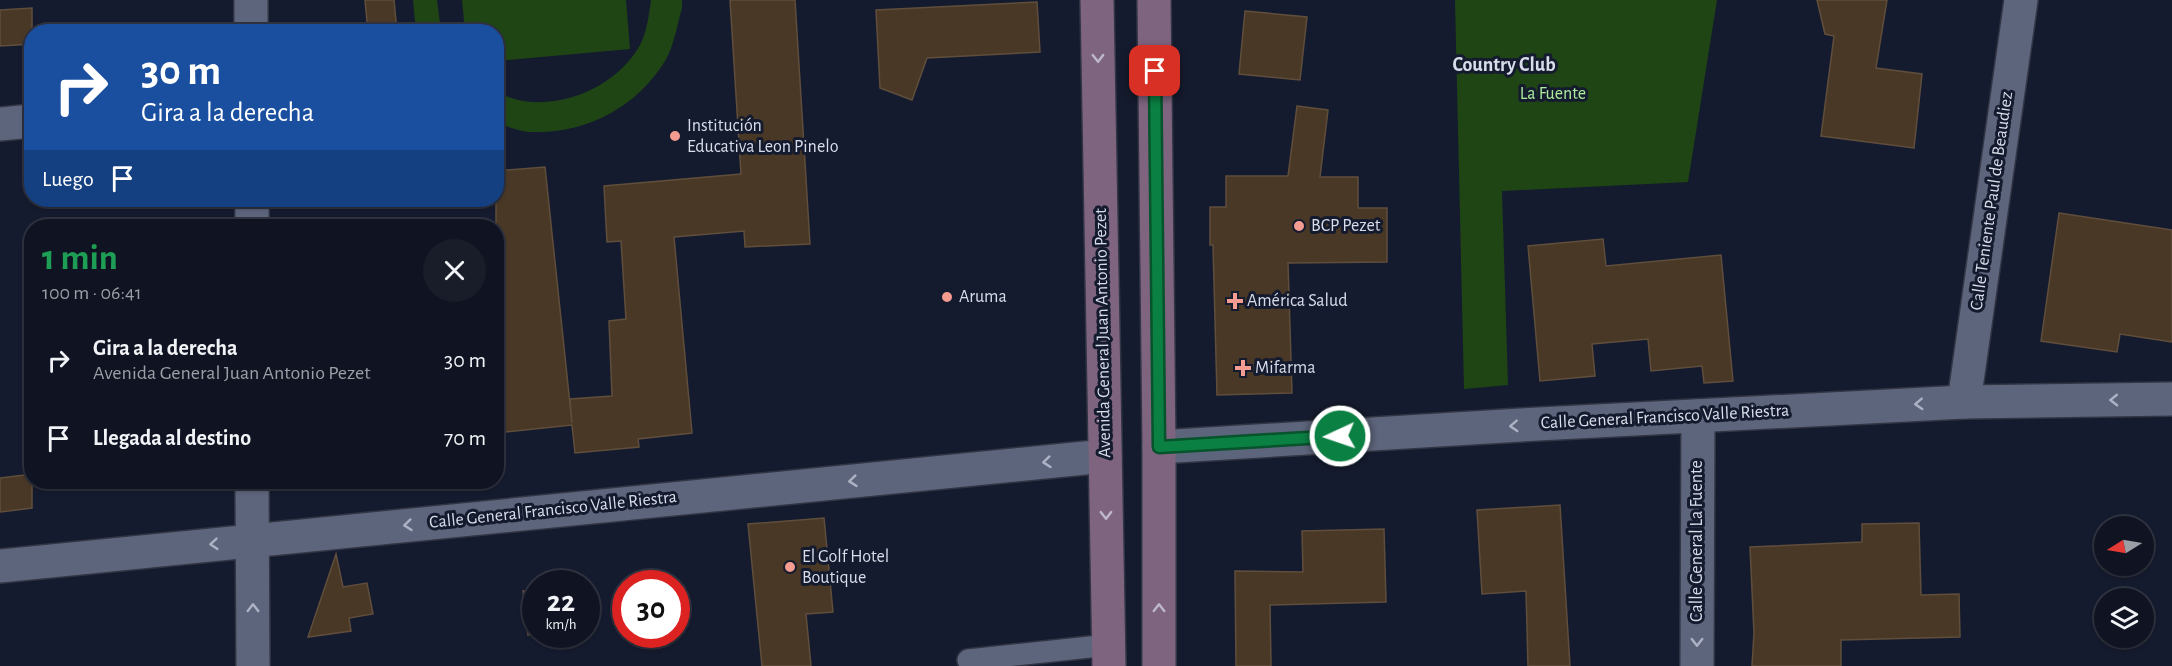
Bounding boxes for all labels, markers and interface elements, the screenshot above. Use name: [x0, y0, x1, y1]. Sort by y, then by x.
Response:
pin: [1129, 45, 1180, 96]
icon: right: [42, 48, 120, 126]
text: 30 m: [141, 50, 221, 92]
one-way arrow: [1092, 54, 1104, 63]
icon: arrive: [1138, 54, 1171, 87]
district label: Country Club: [1452, 55, 1556, 75]
park label: La Fuente: [1520, 85, 1586, 103]
street label: Calle Teniente Paul de Beaudiez: [1968, 90, 2016, 312]
text: Gira a la derecha: [141, 99, 314, 126]
place label: Institución Educativa Leon Pinelo: [687, 117, 839, 156]
marker: Institución Educativa Leon Pinelo: [668, 129, 682, 143]
icon: arrive: [106, 162, 139, 195]
text: Luego: [42, 168, 94, 190]
street label: Avenida General Juan Antonio Pezet: [1092, 208, 1114, 458]
place label: BCP Pezet: [1311, 217, 1381, 235]
marker: BCP Pezet: [1292, 219, 1306, 233]
button: close: [423, 239, 486, 302]
text: 1 min: [42, 240, 118, 276]
text: 100 m · 06:41: [42, 283, 142, 303]
place label: Aruma: [959, 288, 1007, 306]
marker: Aruma: [940, 290, 954, 304]
place label: América Salud: [1247, 292, 1348, 310]
marker: América Salud: [1228, 294, 1242, 308]
text: Gira a la derecha: [93, 337, 238, 359]
icon: right: [42, 344, 75, 377]
text: 30 m: [444, 349, 486, 371]
place label: Mifarma: [1255, 359, 1316, 377]
marker: Mifarma: [1236, 361, 1250, 375]
text: Avenida General Juan Antonio Pezet: [93, 363, 371, 383]
one-way arrow: [2109, 394, 2118, 406]
one-way arrow: [1914, 398, 1923, 411]
street label: Calle General Francisco Valle Riestra: [1540, 401, 1790, 433]
position arrow: [1308, 404, 1372, 468]
one-way arrow: [1510, 419, 1519, 432]
icon: arrive: [42, 422, 75, 455]
text: Llegada al destino: [93, 427, 251, 449]
text: 70 m: [444, 427, 486, 449]
one-way arrow: [1043, 455, 1052, 468]
street label: Calle General La Fuente: [1688, 460, 1706, 622]
one-way arrow: [849, 474, 858, 487]
street label: Calle General Francisco Valle Riestra: [428, 488, 678, 532]
one-way arrow: [1100, 510, 1112, 519]
north arrow: [2094, 516, 2154, 576]
map controls: [2094, 516, 2154, 648]
one-way arrow: [404, 518, 413, 531]
one-way arrow: [210, 537, 219, 550]
place label: El Golf Hotel Boutique: [802, 548, 889, 587]
marker: El Golf Hotel Boutique: [783, 560, 797, 574]
speed limit sign: 30: [612, 570, 690, 648]
text: 22: [547, 587, 575, 617]
button: layers: [2094, 588, 2154, 648]
one-way arrow: [247, 603, 259, 612]
one-way arrow: [1153, 603, 1165, 612]
text: km/h: [546, 617, 576, 632]
one-way arrow: [1691, 638, 1703, 647]

